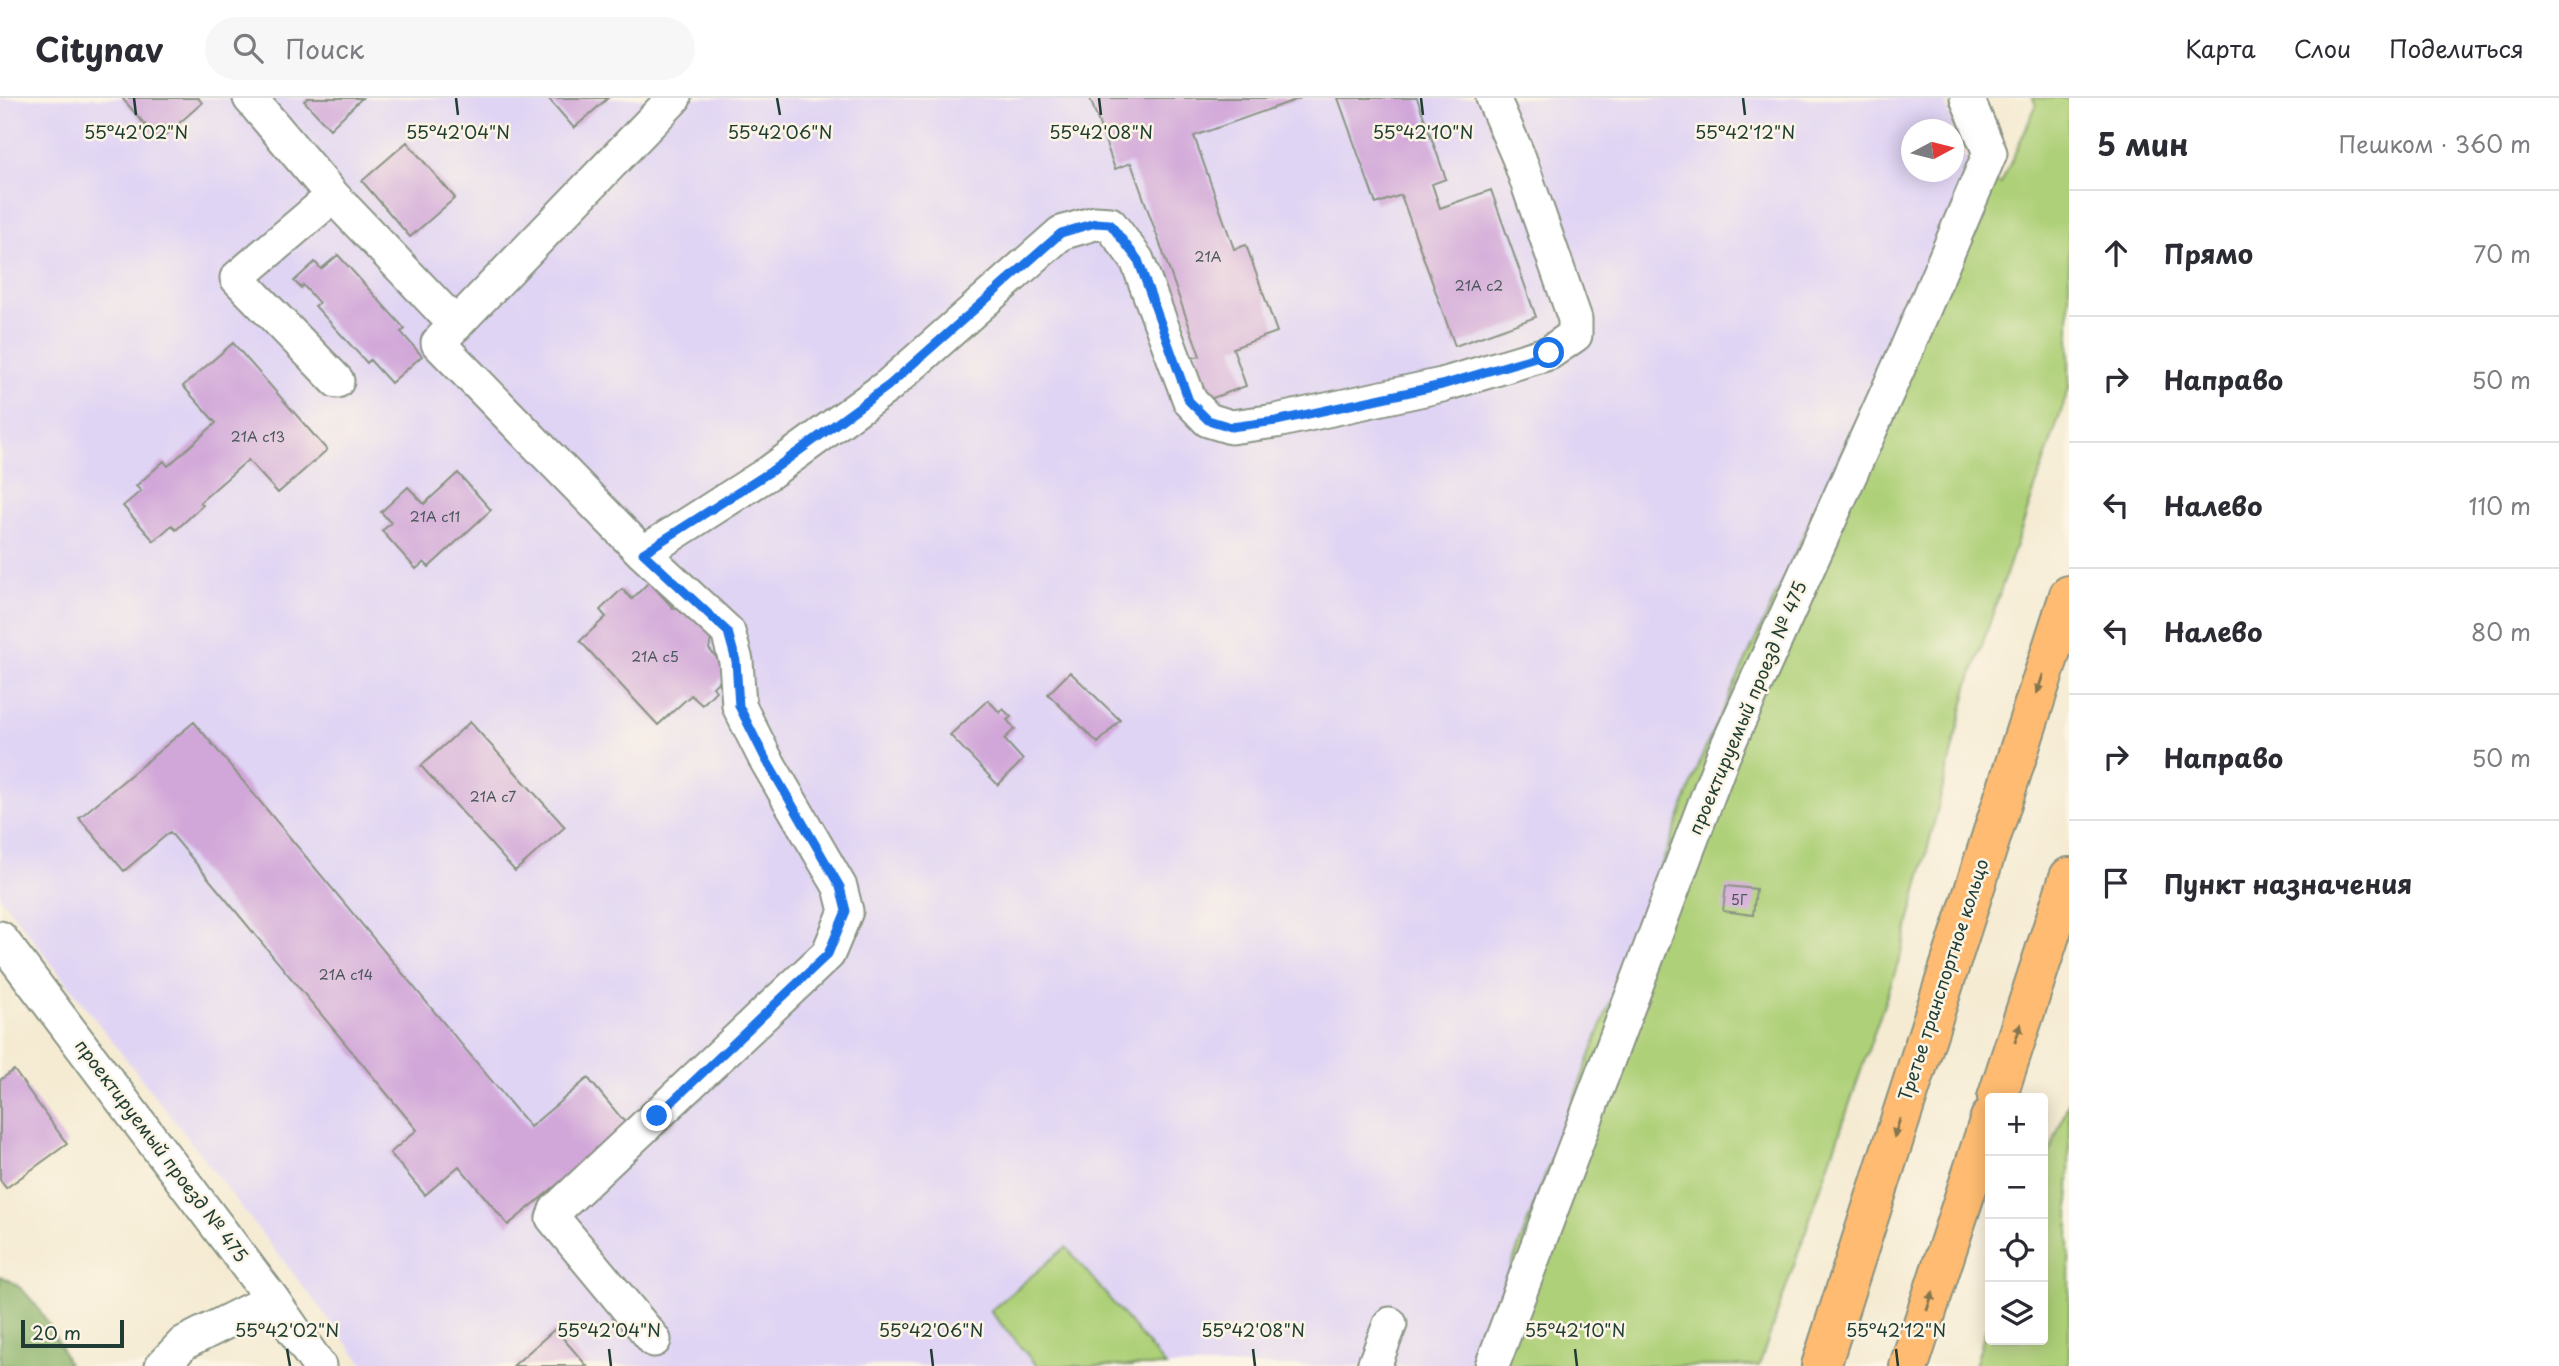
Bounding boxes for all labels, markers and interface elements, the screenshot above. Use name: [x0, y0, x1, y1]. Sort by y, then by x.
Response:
search box: [205, 17, 695, 80]
text: Citynav: [35, 23, 163, 73]
icon: search: [229, 29, 267, 67]
text: Поиск: [285, 29, 364, 68]
text: Карта: [2185, 30, 2256, 66]
text: Слои: [2294, 30, 2351, 66]
text: Поделиться: [2389, 30, 2524, 66]
text: 55°42'02"N: [84, 118, 188, 145]
text: 55°42'04"N: [406, 118, 510, 145]
text: 55°42'06"N: [727, 118, 833, 145]
text: 55°42'08"N: [1049, 118, 1153, 145]
text: 55°42'10"N: [1373, 118, 1473, 145]
text: 55°42'12"N: [1695, 118, 1795, 145]
north arrow: [1901, 119, 1964, 182]
text: 5 мин: [2097, 121, 2189, 166]
text: Пешком · 360 m: [2339, 126, 2531, 161]
icon: ahead: [2097, 234, 2135, 272]
text: Прямо: [2164, 234, 2253, 273]
text: 70 m: [2473, 236, 2531, 271]
house number: 21А: [1195, 246, 1222, 267]
house number: 21А с2: [1455, 275, 1503, 296]
route start: [1533, 337, 1564, 368]
icon: right: [2097, 360, 2135, 398]
text: Направо: [2164, 360, 2283, 399]
text: 50 m: [2471, 362, 2531, 397]
house number: 21А с13: [231, 426, 285, 447]
icon: left: [2097, 486, 2135, 524]
text: Налево: [2164, 486, 2262, 525]
text: 110 m: [2469, 488, 2531, 523]
house number: 21А с11: [410, 506, 460, 527]
street label: проектируемый проезд № 475: [1681, 576, 1812, 839]
icon: left: [2097, 612, 2135, 650]
text: Налево: [2164, 612, 2262, 651]
text: 80 m: [2471, 614, 2531, 649]
house number: 21А с5: [631, 646, 679, 667]
one-way arrow: [2034, 673, 2045, 694]
icon: right: [2097, 738, 2135, 776]
text: Направо: [2164, 738, 2283, 777]
text: 50 m: [2471, 740, 2531, 775]
house number: 21А с7: [470, 786, 516, 807]
street label: Третье транспортное кольцо: [1891, 855, 1995, 1104]
icon: arrive: [2097, 864, 2135, 902]
text: Пункт назначения: [2164, 864, 2412, 903]
house number: 5Г: [1731, 889, 1748, 910]
house number: 21А с14: [319, 964, 373, 985]
one-way arrow: [2013, 1023, 2024, 1044]
street label: проектируемый проезд № 475: [69, 1033, 255, 1267]
map controls: [1985, 1093, 2048, 1345]
button: +: [1985, 1093, 2048, 1156]
route end: [641, 1100, 672, 1131]
one-way arrow: [1891, 1118, 1902, 1139]
button: −: [1985, 1156, 2048, 1219]
button: locate: [1985, 1219, 2048, 1282]
button: layers: [1985, 1282, 2048, 1345]
one-way arrow: [1926, 1291, 1936, 1312]
text: 55°42'02"N: [235, 1316, 339, 1343]
text: 55°42'04"N: [557, 1316, 661, 1343]
text: 55°42'06"N: [878, 1316, 984, 1343]
text: 55°42'08"N: [1201, 1316, 1305, 1343]
text: 55°42'10"N: [1525, 1316, 1625, 1343]
text: 55°42'12"N: [1846, 1316, 1946, 1343]
scale bar: [21, 1317, 124, 1349]
text: 20 m: [32, 1318, 81, 1346]

